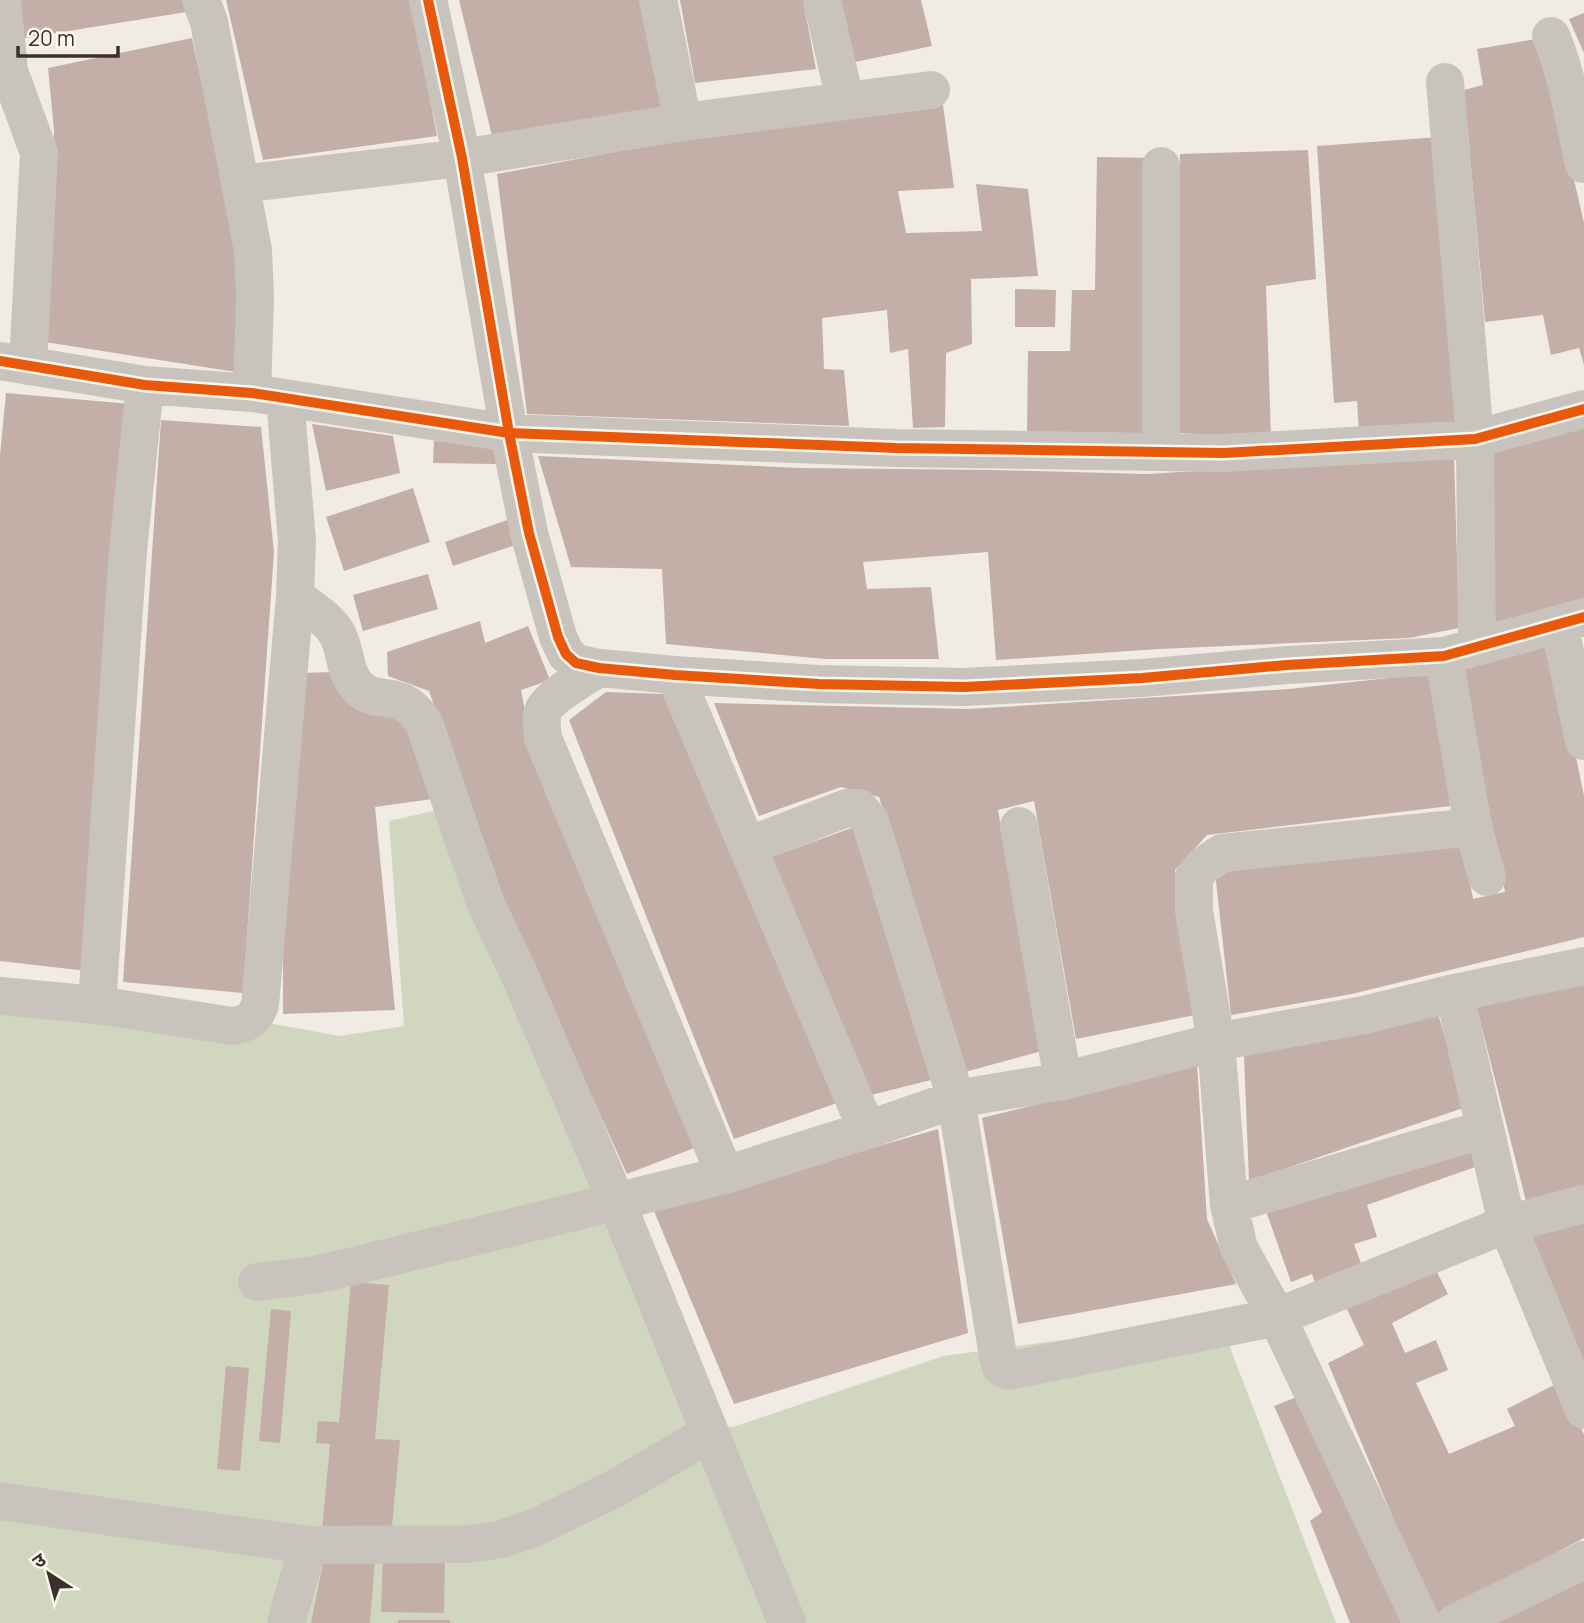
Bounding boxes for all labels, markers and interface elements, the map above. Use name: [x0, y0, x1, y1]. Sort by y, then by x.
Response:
scale bar: [18, 14, 117, 58]
text: 20 m: [28, 24, 75, 52]
north arrow: [14, 1539, 84, 1609]
text: उ: [27, 1546, 52, 1574]

